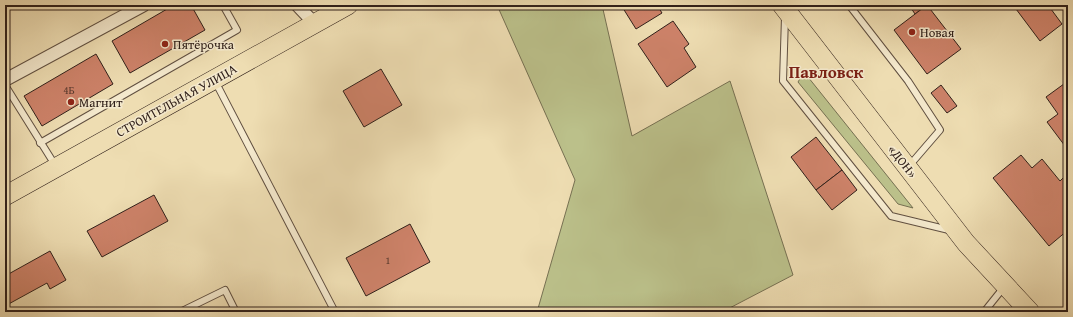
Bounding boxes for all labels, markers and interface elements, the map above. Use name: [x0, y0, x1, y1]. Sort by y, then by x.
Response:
place label: Новая: [920, 23, 955, 42]
marker: Новая: [907, 27, 917, 37]
place label: Пятёрочка: [173, 35, 235, 54]
marker: Пятёрочка: [160, 39, 170, 49]
street label: СТРОИТЕЛЬНАЯ УЛИЦА: [112, 59, 240, 142]
district label: Павловск: [789, 59, 864, 84]
house number: 4Б: [63, 82, 75, 98]
place label: Магнит: [79, 93, 123, 112]
marker: Магнит: [66, 97, 76, 107]
street label: «ДОН»: [884, 141, 922, 182]
house number: 1: [385, 252, 391, 268]

